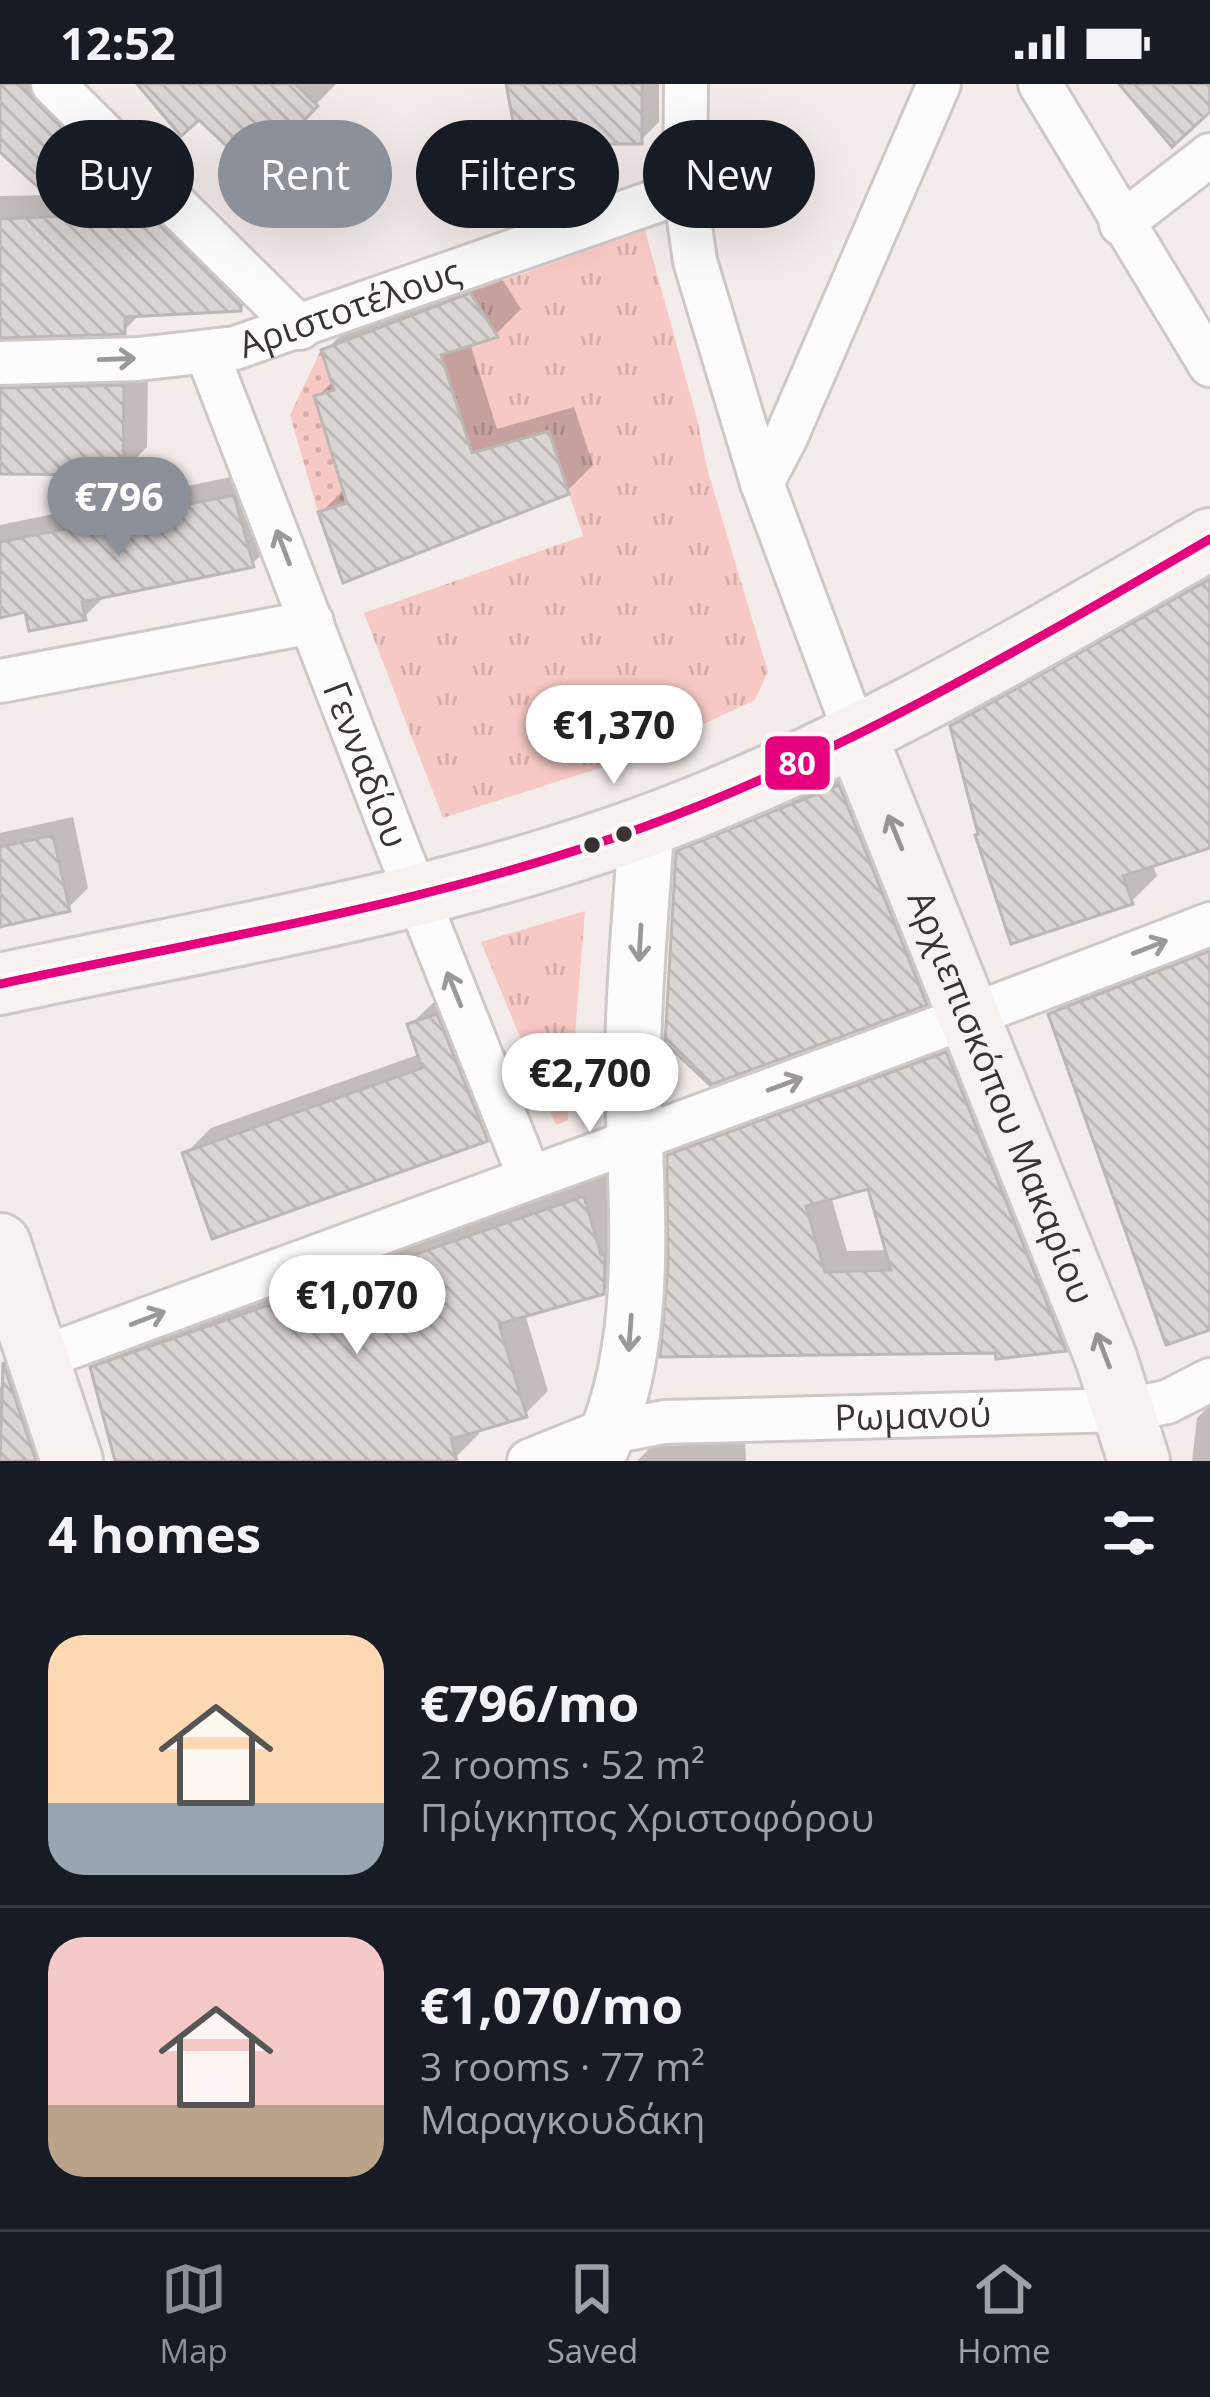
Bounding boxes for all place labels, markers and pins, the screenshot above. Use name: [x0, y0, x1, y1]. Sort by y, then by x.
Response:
pin: €796: [48, 457, 190, 559]
pin: €1,370: [516, 685, 712, 787]
unlabelled marker: [613, 823, 635, 845]
unlabelled marker: [581, 834, 603, 856]
pin: €2,700: [492, 1033, 688, 1135]
pin: €1,070: [259, 1255, 455, 1357]

